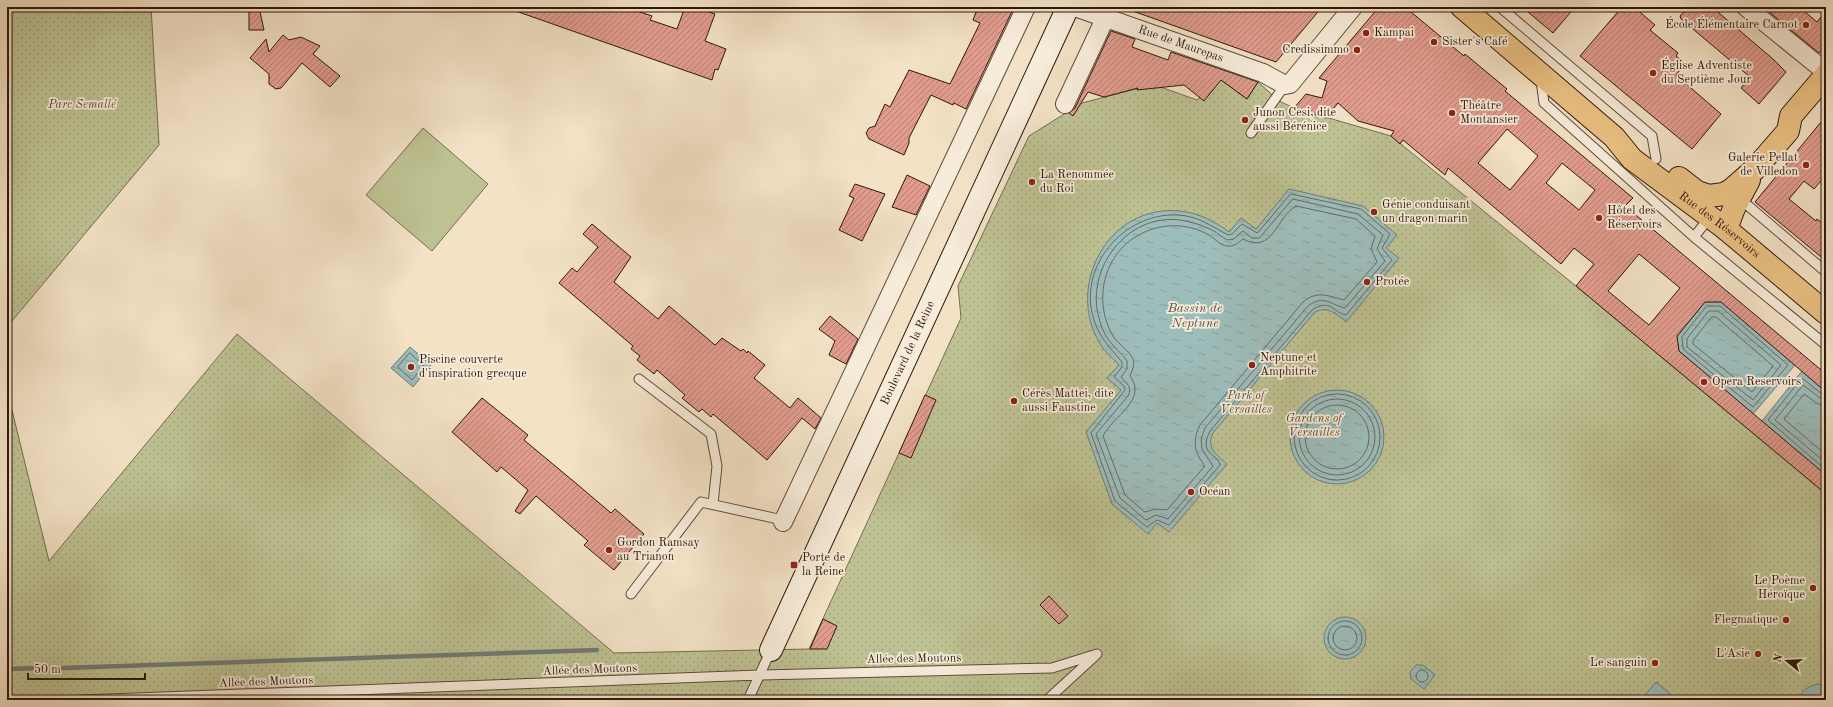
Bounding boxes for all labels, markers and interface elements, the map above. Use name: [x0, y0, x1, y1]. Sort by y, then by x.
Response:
place label: École Élémentaire Carnot: [1665, 16, 1798, 31]
marker: École Élémentaire Carnot: [1801, 20, 1811, 30]
street label: Rue de Maurepas: [1137, 24, 1225, 65]
place label: Kampai: [1374, 27, 1414, 39]
marker: Kampai: [1361, 28, 1371, 38]
place label: Sister's Café: [1442, 36, 1508, 48]
marker: Sister's Café: [1429, 37, 1439, 47]
place label: Credissimmo: [1282, 44, 1349, 56]
marker: Credissimmo: [1352, 45, 1362, 55]
place label: Église Adventiste du Septième Jour: [1661, 57, 1752, 86]
marker: Église Adventiste du Septième Jour: [1648, 68, 1658, 78]
park label: Parc Semallé: [47, 99, 117, 111]
place label: Théâtre Montansier: [1460, 100, 1518, 126]
place label: Junon Cesi, dite aussi Bérénice: [1253, 107, 1337, 133]
marker: Théâtre Montansier: [1447, 108, 1457, 118]
marker: Junon Cesi, dite aussi Bérénice: [1240, 115, 1250, 125]
place label: Galerie Pellat de Villedon: [1728, 152, 1799, 178]
marker: Galerie Pellat de Villedon: [1801, 160, 1811, 170]
place label: La Renommée du Roi: [1040, 169, 1114, 195]
marker: La Renommée du Roi: [1027, 177, 1037, 187]
street label: Rue des Réservoirs: [1676, 190, 1762, 261]
place label: Génie conduisant un dragon marin: [1382, 199, 1470, 225]
place label: Hôtel des Réservoirs: [1607, 205, 1662, 231]
marker: Génie conduisant un dragon marin: [1369, 207, 1379, 217]
marker: Hôtel des Réservoirs: [1594, 213, 1604, 223]
place label: Protée: [1375, 276, 1410, 288]
marker: Protée: [1362, 277, 1372, 287]
street label: Boulevard de la Reine: [879, 299, 937, 407]
water label: Bassin de Neptune: [1167, 302, 1222, 330]
place label: Neptune et Amphitrite: [1260, 352, 1317, 378]
place label: Piscine couverte d'inspiration grecque: [419, 354, 527, 380]
marker: Neptune et Amphitrite: [1247, 360, 1257, 370]
marker: Piscine couverte d'inspiration grecque: [406, 362, 416, 372]
place label: Opera Reservoirs: [1712, 376, 1801, 388]
marker: Opera Reservoirs: [1699, 377, 1709, 387]
place label: Cérès Mattei, dite aussi Faustine: [1022, 388, 1114, 414]
park label: Park of Versailles: [1220, 390, 1272, 416]
marker: Cérès Mattei, dite aussi Faustine: [1009, 396, 1019, 406]
park label: Gardens of Versailles: [1286, 413, 1344, 439]
place label: Océan: [1199, 486, 1231, 498]
marker: Océan: [1186, 487, 1196, 497]
place label: Gordon Ramsay au Trianon: [617, 537, 701, 563]
marker: Gordon Ramsay au Trianon: [604, 545, 614, 555]
place label: Porte de la Reine: [802, 552, 846, 578]
marker: Porte de la Reine: [789, 560, 799, 570]
place label: Le Poème Héroïque: [1754, 575, 1805, 601]
marker: Le Poème Héroïque: [1808, 583, 1818, 593]
place label: Flegmatique: [1714, 614, 1778, 626]
marker: Flegmatique: [1781, 615, 1791, 625]
north arrow: [1767, 641, 1807, 681]
place label: L'Asie: [1716, 648, 1750, 660]
marker: L'Asie: [1753, 649, 1763, 659]
street label: Allée des Moutons: [867, 652, 961, 666]
text: N: [1772, 652, 1786, 664]
scale bar: [28, 655, 145, 681]
place label: Le sanguin: [1590, 657, 1648, 669]
marker: Le sanguin: [1650, 658, 1660, 668]
street label: Allée des Moutons: [542, 662, 638, 678]
text: 50 m: [34, 663, 61, 676]
street label: Allée des Moutons: [218, 674, 314, 690]

